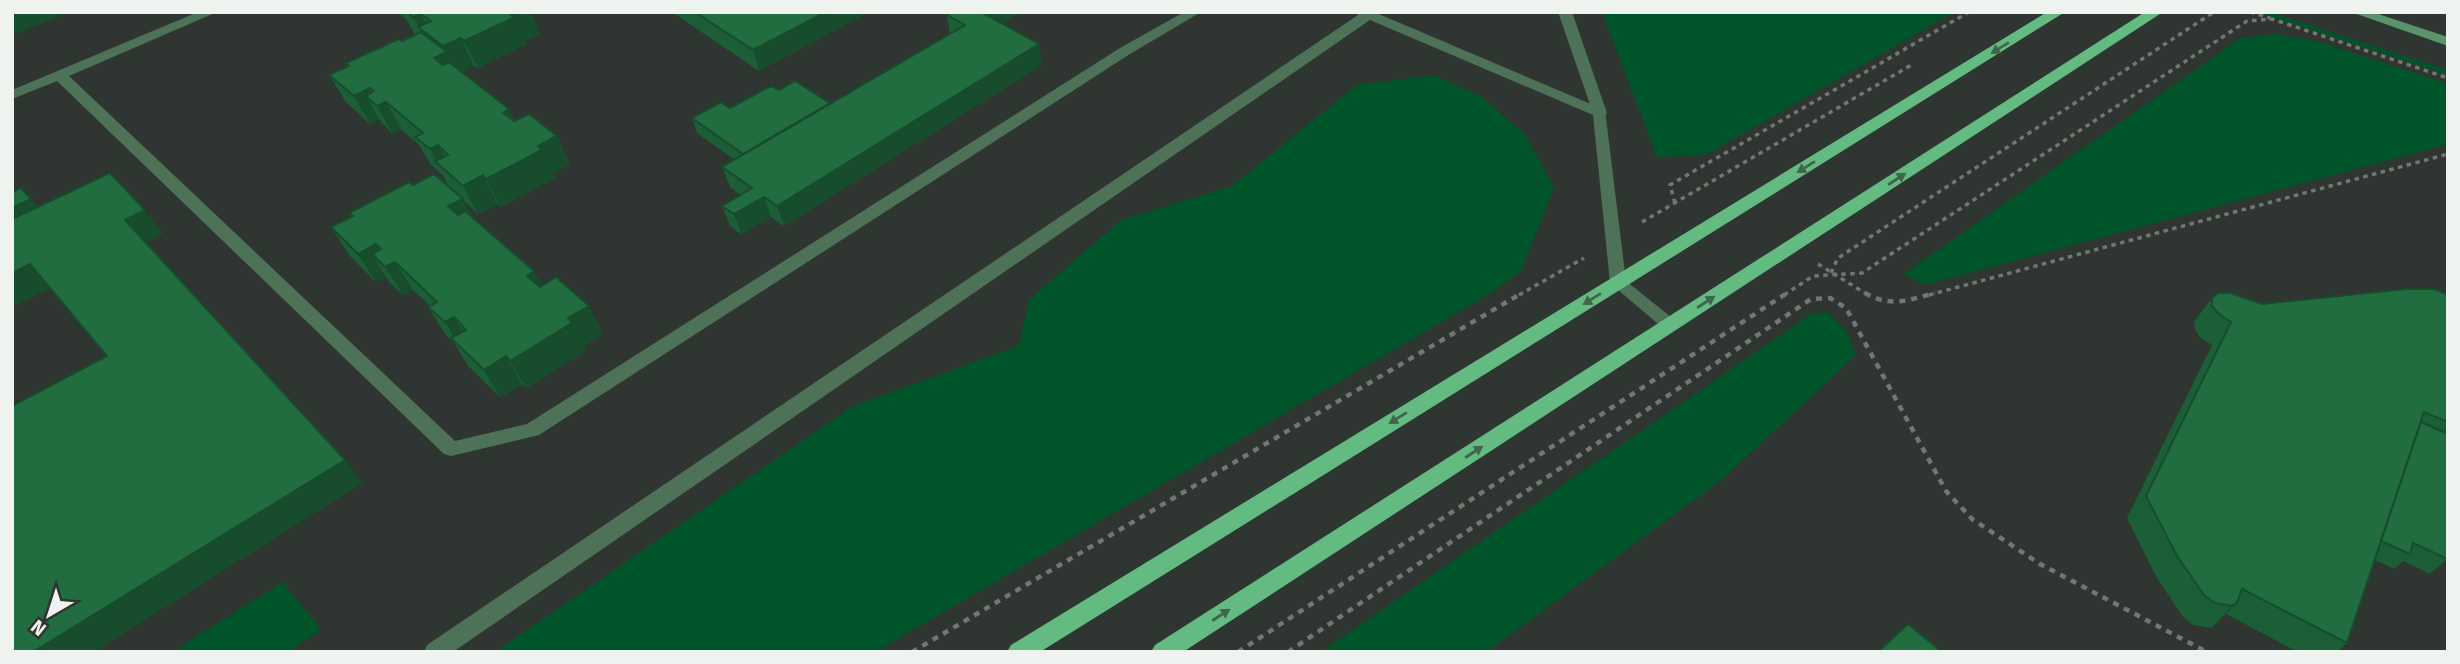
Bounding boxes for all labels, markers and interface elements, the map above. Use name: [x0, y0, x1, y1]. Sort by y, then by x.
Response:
one-way arrow: [1991, 42, 2010, 54]
one-way arrow: [1797, 161, 1816, 174]
one-way arrow: [1888, 172, 1907, 185]
one-way arrow: [1582, 293, 1601, 306]
one-way arrow: [1696, 295, 1716, 308]
one-way arrow: [1388, 412, 1408, 425]
one-way arrow: [1464, 445, 1483, 458]
north arrow: [14, 580, 84, 650]
one-way arrow: [1211, 608, 1230, 621]
text: N: [26, 615, 51, 641]

